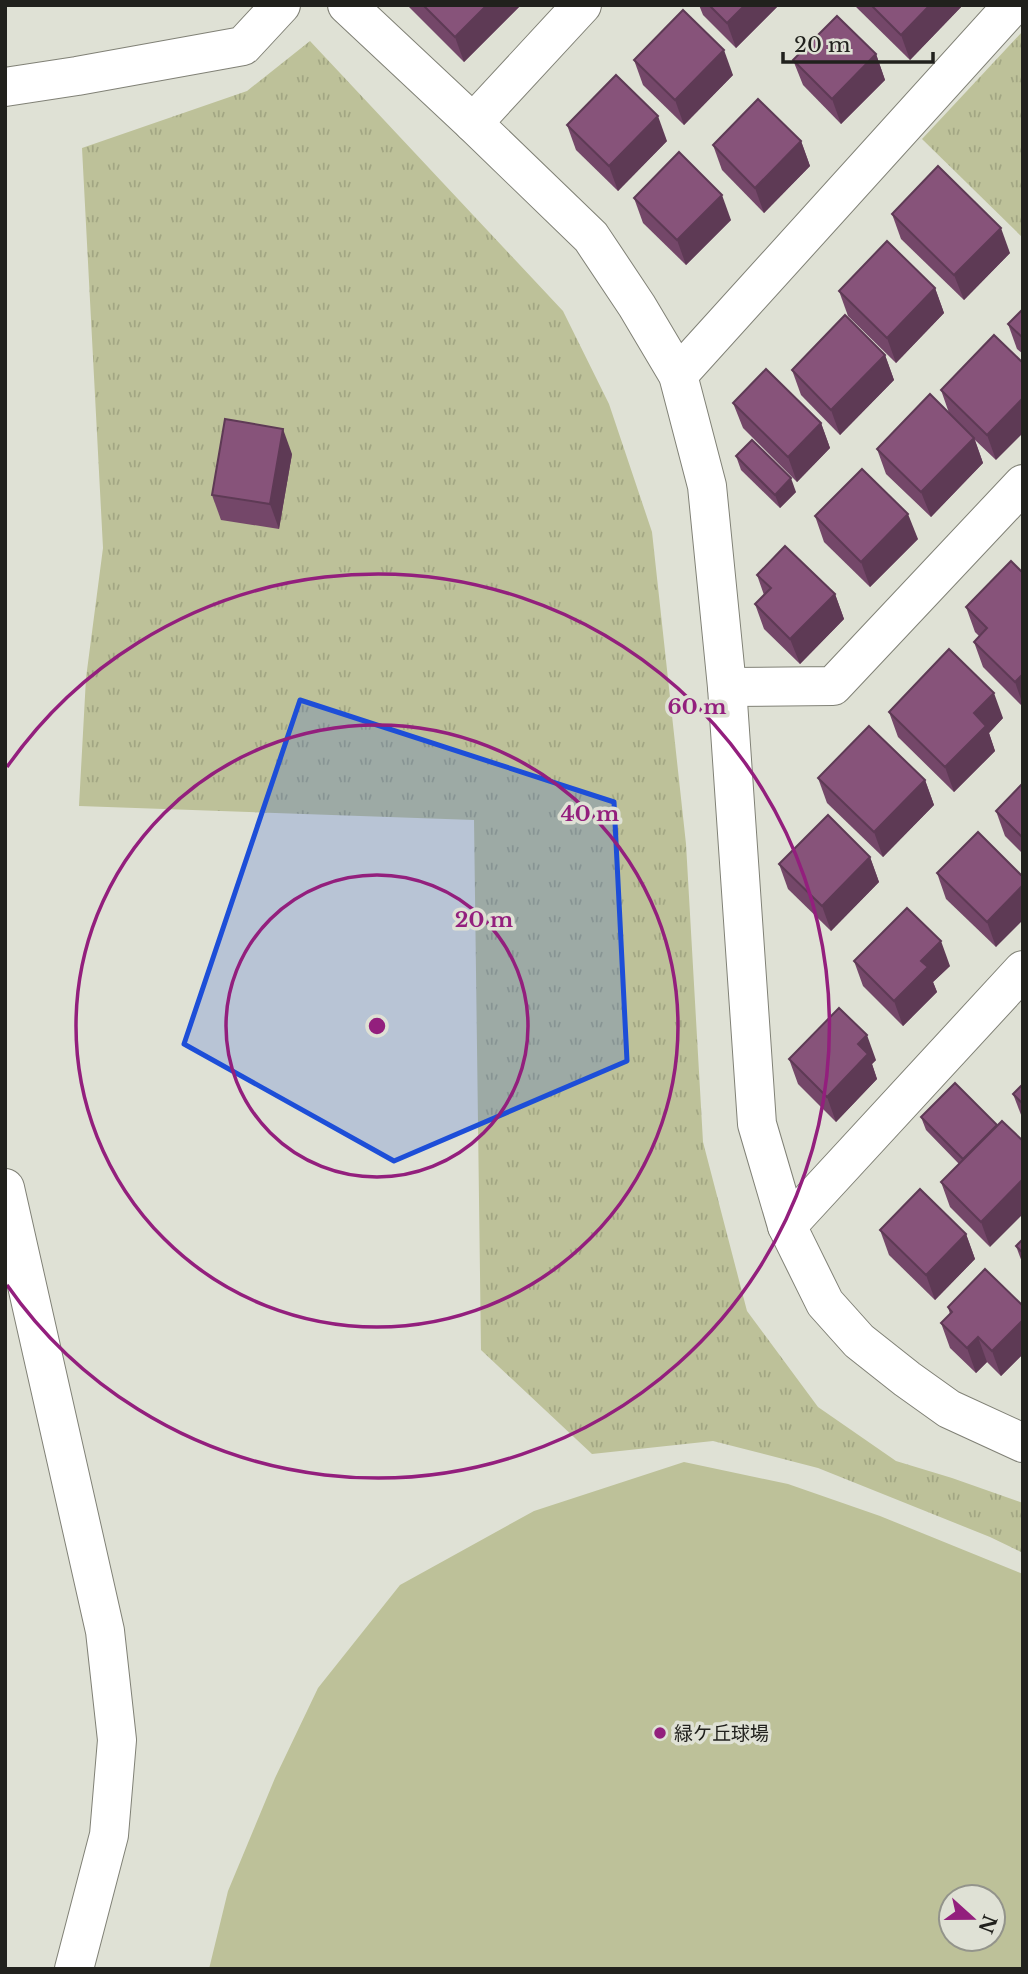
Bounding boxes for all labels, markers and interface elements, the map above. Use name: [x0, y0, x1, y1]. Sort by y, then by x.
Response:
scale bar: [783, 21, 934, 65]
text: 20 m: [794, 32, 851, 58]
text: 60 m: [668, 694, 726, 720]
text: 40 m: [561, 801, 619, 827]
text: 20 m: [455, 907, 513, 933]
centre of rings: [365, 1014, 389, 1038]
place label: 緑ケ丘球場: [674, 1722, 769, 1745]
marker: 緑ケ丘球場: [652, 1725, 668, 1741]
north arrow: [937, 1883, 1007, 1953]
text: N: [973, 1911, 1001, 1936]

